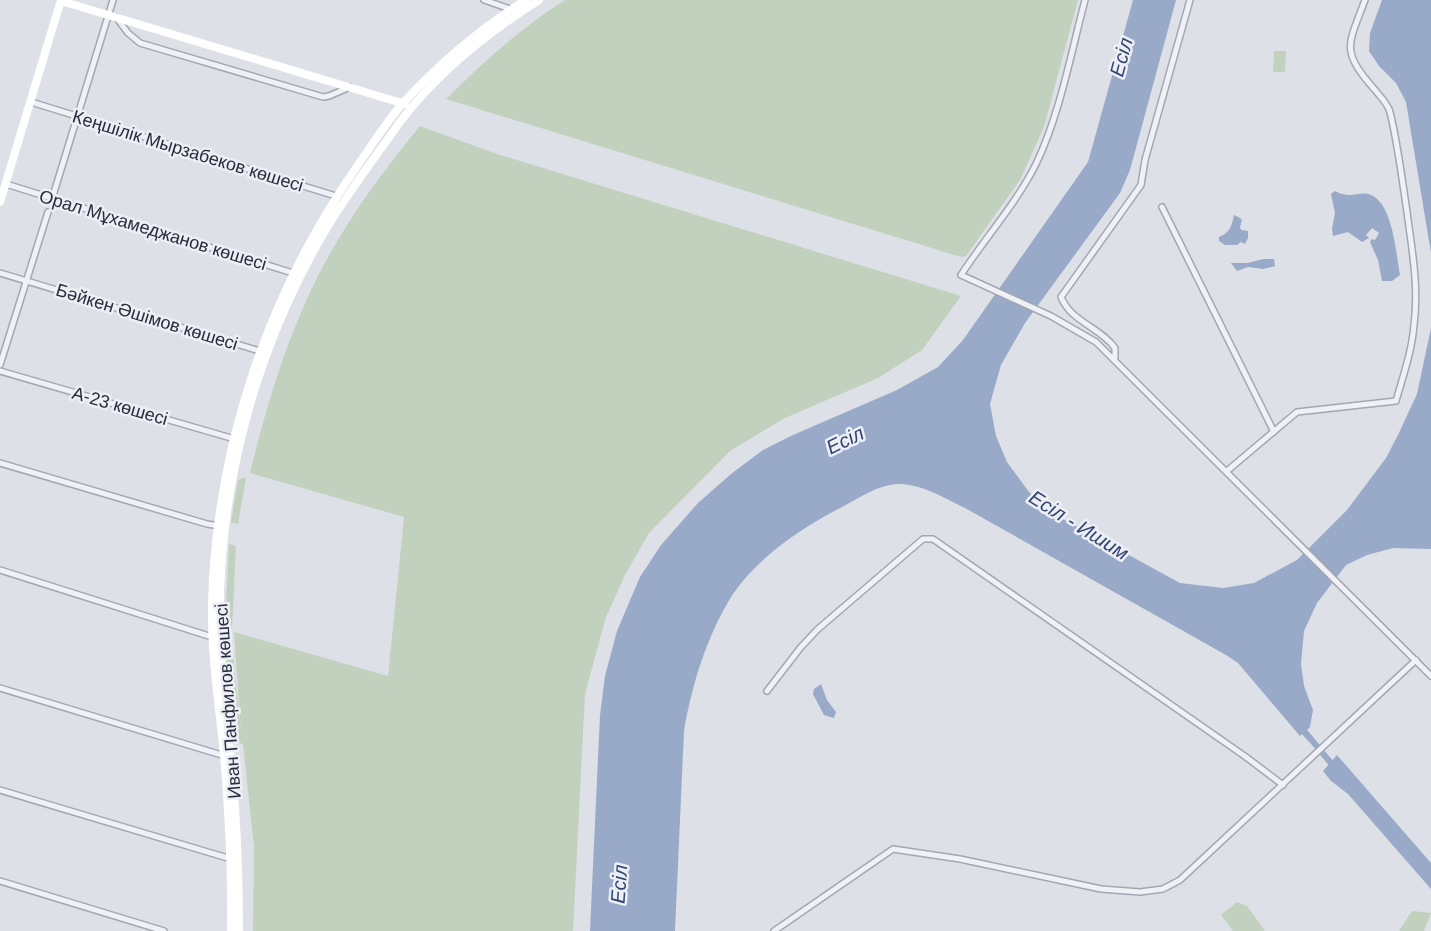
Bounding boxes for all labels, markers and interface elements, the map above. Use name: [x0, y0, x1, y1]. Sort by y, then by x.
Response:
water label: Есіл: [1105, 35, 1137, 79]
street label: Кеңшілік Мырзабеков көшесі: [70, 106, 306, 196]
street label: Орал Мұхамеджанов көшесі: [37, 186, 269, 274]
street label: Бәйкен Әшімов көшесі: [54, 280, 240, 354]
street label: А-23 көшесі: [70, 383, 170, 429]
water label: Есіл: [823, 422, 867, 458]
water label: Есіл - Ишим: [1025, 486, 1133, 564]
street label: Иван Панфилов көшесі: [211, 603, 245, 799]
water label: Есіл: [607, 864, 631, 904]

